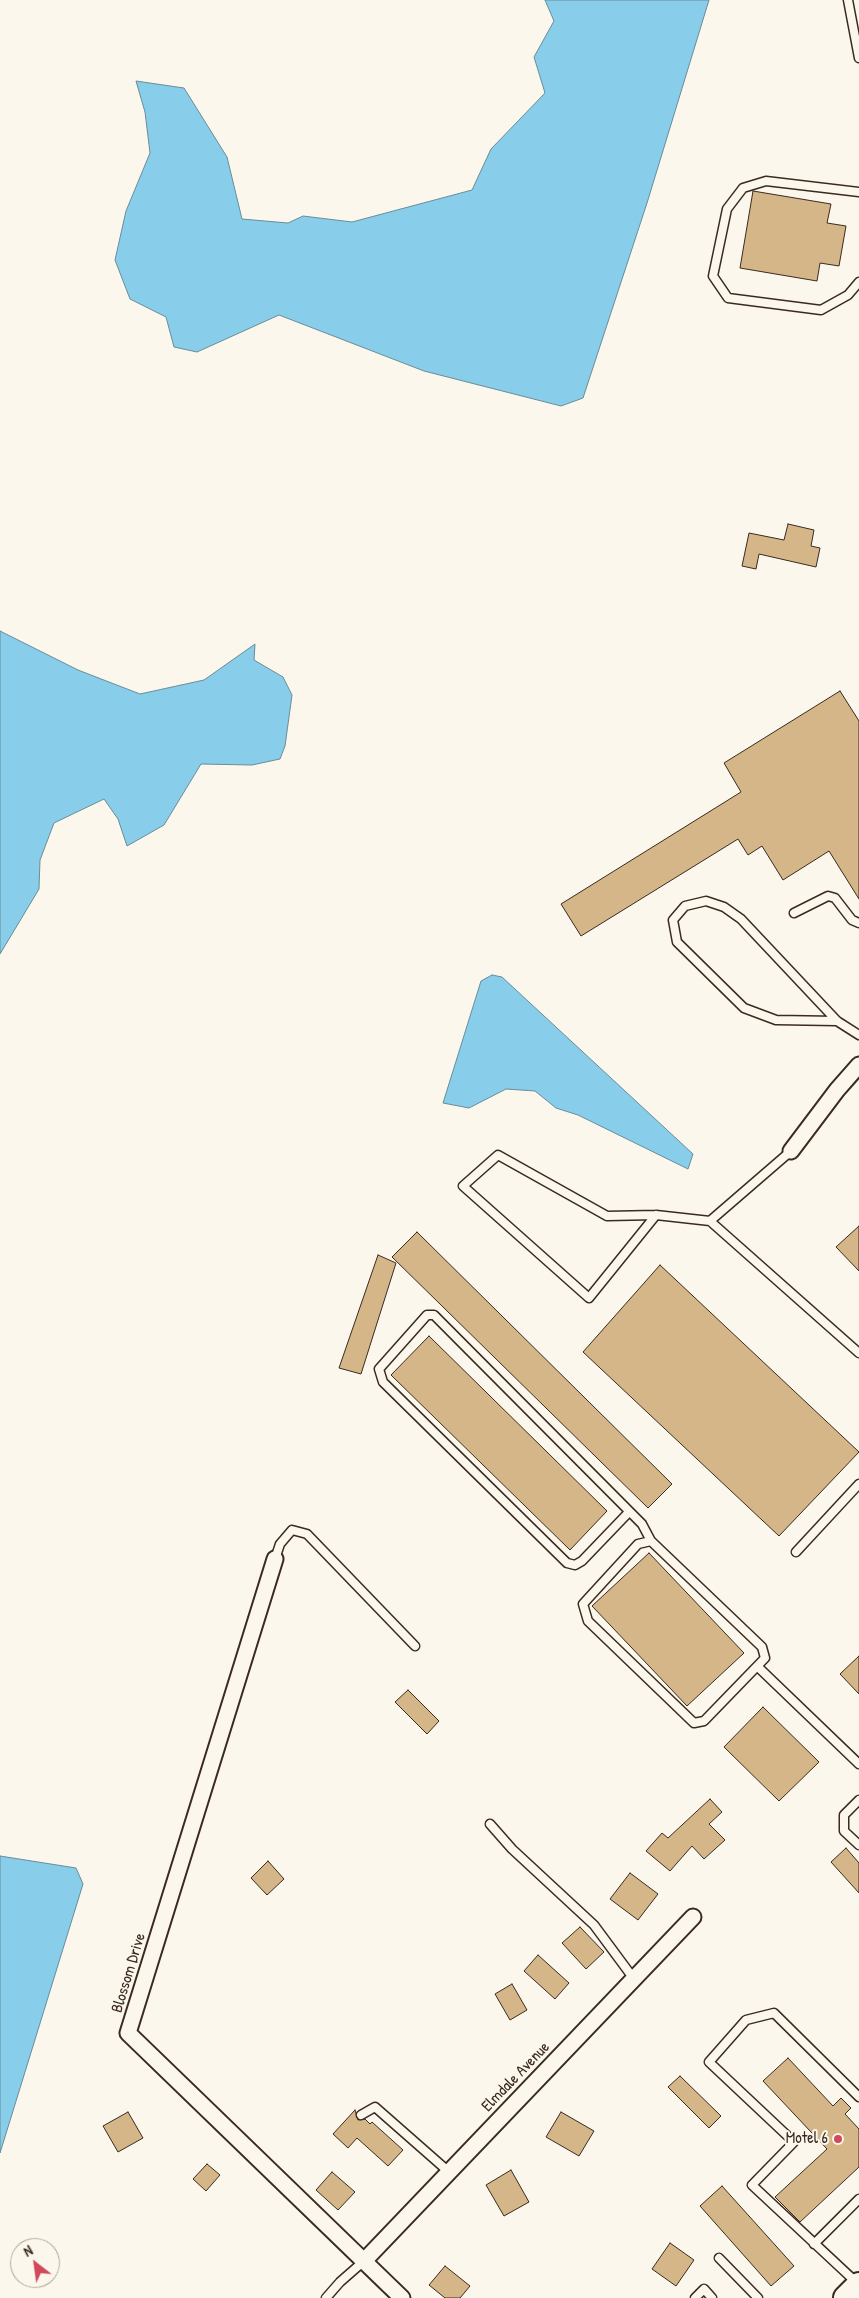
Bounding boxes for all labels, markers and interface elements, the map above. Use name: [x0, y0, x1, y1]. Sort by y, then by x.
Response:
street label: Blossom Drive: [108, 1931, 150, 2015]
street label: Elmdale Avenue: [478, 2038, 554, 2116]
place label: Motel 6: [786, 2129, 828, 2149]
marker: Motel 6: [832, 2133, 844, 2145]
north arrow: [10, 2238, 60, 2288]
text: N: [20, 2240, 36, 2261]

